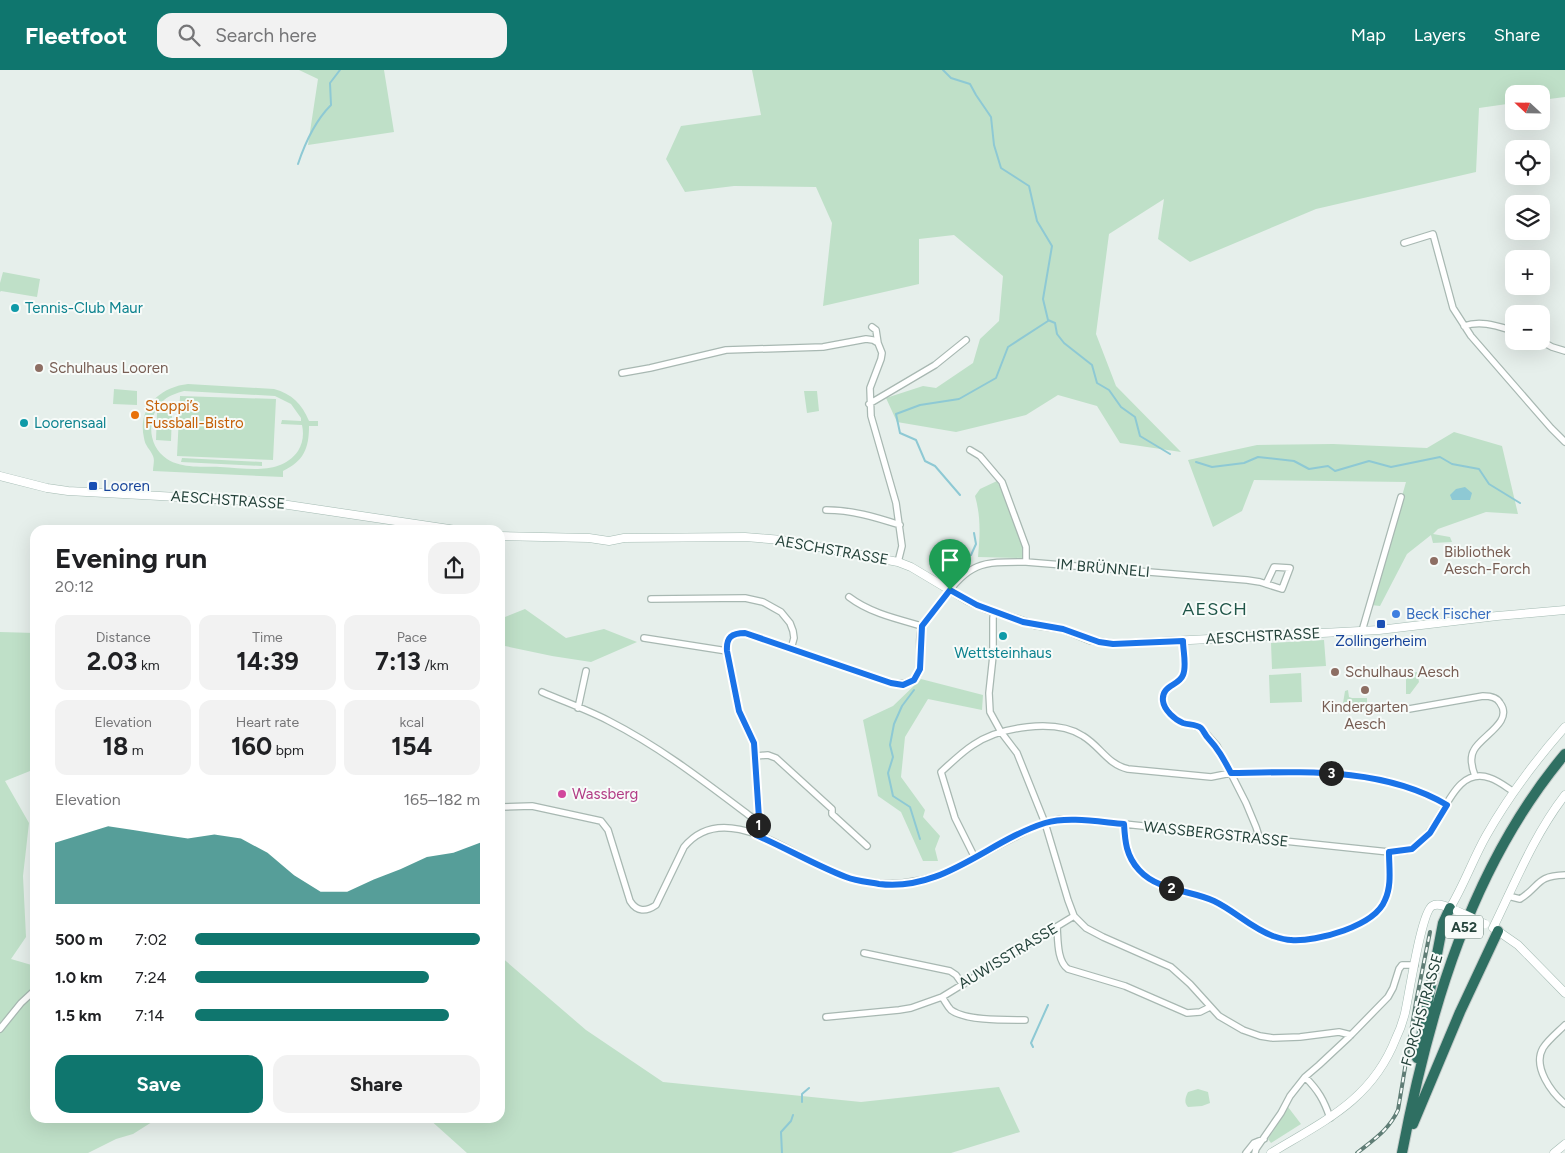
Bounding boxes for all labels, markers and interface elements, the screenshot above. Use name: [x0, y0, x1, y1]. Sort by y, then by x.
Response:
search box: [157, 13, 507, 58]
text: Fleetfoot: [25, 21, 127, 50]
icon: search: [175, 21, 203, 49]
text: Search here: [215, 24, 317, 47]
text: Map: [1351, 24, 1386, 46]
text: Layers: [1414, 24, 1466, 46]
text: Share: [1494, 24, 1540, 46]
north arrow: [1505, 85, 1550, 130]
map controls: [1505, 85, 1550, 350]
button: locate: [1505, 140, 1550, 185]
button: layers: [1505, 195, 1550, 240]
button: +: [1505, 250, 1550, 295]
place label: Tennis-Club Maur: [25, 299, 143, 317]
marker: Tennis-Club Maur: [9, 302, 21, 314]
button: −: [1505, 305, 1550, 350]
place label: Schulhaus Looren: [49, 359, 168, 377]
marker: Schulhaus Looren: [33, 362, 45, 374]
place label: Stoppi’s Fussball-Bistro: [145, 397, 244, 432]
marker: Stoppi’s Fussball-Bistro: [129, 409, 141, 421]
place label: Loorensaal: [34, 414, 106, 432]
marker: Loorensaal: [18, 417, 30, 429]
place label: Looren: [103, 477, 150, 495]
marker: Looren: [87, 480, 99, 492]
street label: AESCHSTRASSE: [170, 487, 286, 513]
street label: AESCHSTRASSE: [774, 531, 890, 569]
pin: [929, 539, 971, 590]
text: Evening run: [55, 541, 207, 575]
button: share: [428, 542, 480, 594]
place label: Bibliothek Aesch-Forch: [1444, 543, 1530, 578]
icon: arrive: [936, 546, 964, 574]
street label: IM BRÜNNELI: [1056, 555, 1150, 581]
marker: Bibliothek Aesch-Forch: [1428, 555, 1440, 567]
text: 20:12: [55, 577, 94, 596]
district label: AESCH: [1182, 598, 1248, 620]
place label: Beck Fischer: [1406, 605, 1491, 623]
marker: Beck Fischer: [1390, 608, 1402, 620]
marker: Zollingerheim: [1375, 618, 1387, 630]
street label: AESCHSTRASSE: [1205, 624, 1321, 648]
text: Distance: [96, 629, 151, 646]
text: Time: [252, 629, 283, 646]
text: Pace: [397, 629, 427, 646]
marker: Wettsteinhaus: [997, 630, 1009, 642]
place label: Zollingerheim: [1335, 632, 1427, 650]
place label: Wettsteinhaus: [954, 644, 1052, 662]
text: 2.03: [87, 646, 137, 676]
text: 14:39: [236, 646, 299, 676]
text: 7:13: [375, 646, 421, 676]
text: km: [137, 657, 160, 674]
text: /km: [421, 657, 449, 674]
place label: Schulhaus Aesch: [1345, 663, 1459, 681]
marker: Schulhaus Aesch: [1329, 666, 1341, 678]
marker: Kindergarten Aesch: [1359, 684, 1371, 696]
place label: Kindergarten Aesch: [1322, 698, 1408, 733]
text: Elevation: [94, 714, 152, 731]
text: Heart rate: [236, 714, 299, 731]
text: kcal: [400, 714, 424, 731]
text: 18: [103, 731, 128, 761]
text: 160: [231, 731, 272, 761]
text: 154: [391, 731, 432, 761]
text: m: [128, 742, 144, 759]
text: bpm: [272, 742, 304, 759]
pin: 3: [1318, 760, 1344, 786]
text: 3: [1328, 765, 1335, 782]
place label: Wassberg: [572, 785, 638, 803]
marker: Wassberg: [556, 788, 568, 800]
text: Elevation: [55, 790, 121, 809]
text: 165–182 m: [403, 790, 480, 809]
pin: 1: [746, 812, 770, 838]
text: 1: [756, 817, 761, 834]
street label: WASSBERGSTRASSE: [1143, 817, 1289, 851]
pin: 2: [1158, 876, 1184, 900]
text: 2: [1167, 880, 1176, 897]
road number: A52: [1445, 916, 1483, 939]
street label: AUWISSTRASSE: [955, 919, 1061, 993]
text: 500 m: [55, 930, 103, 949]
text: 7:02: [135, 930, 167, 949]
street label: FORCHSTRASSE: [1397, 952, 1447, 1068]
text: 1.0 km: [55, 968, 102, 987]
text: 7:24: [135, 968, 167, 987]
text: 1.5 km: [55, 1006, 101, 1025]
text: 7:14: [135, 1006, 164, 1025]
button: Save: [55, 1055, 263, 1113]
button: Share: [273, 1055, 480, 1113]

